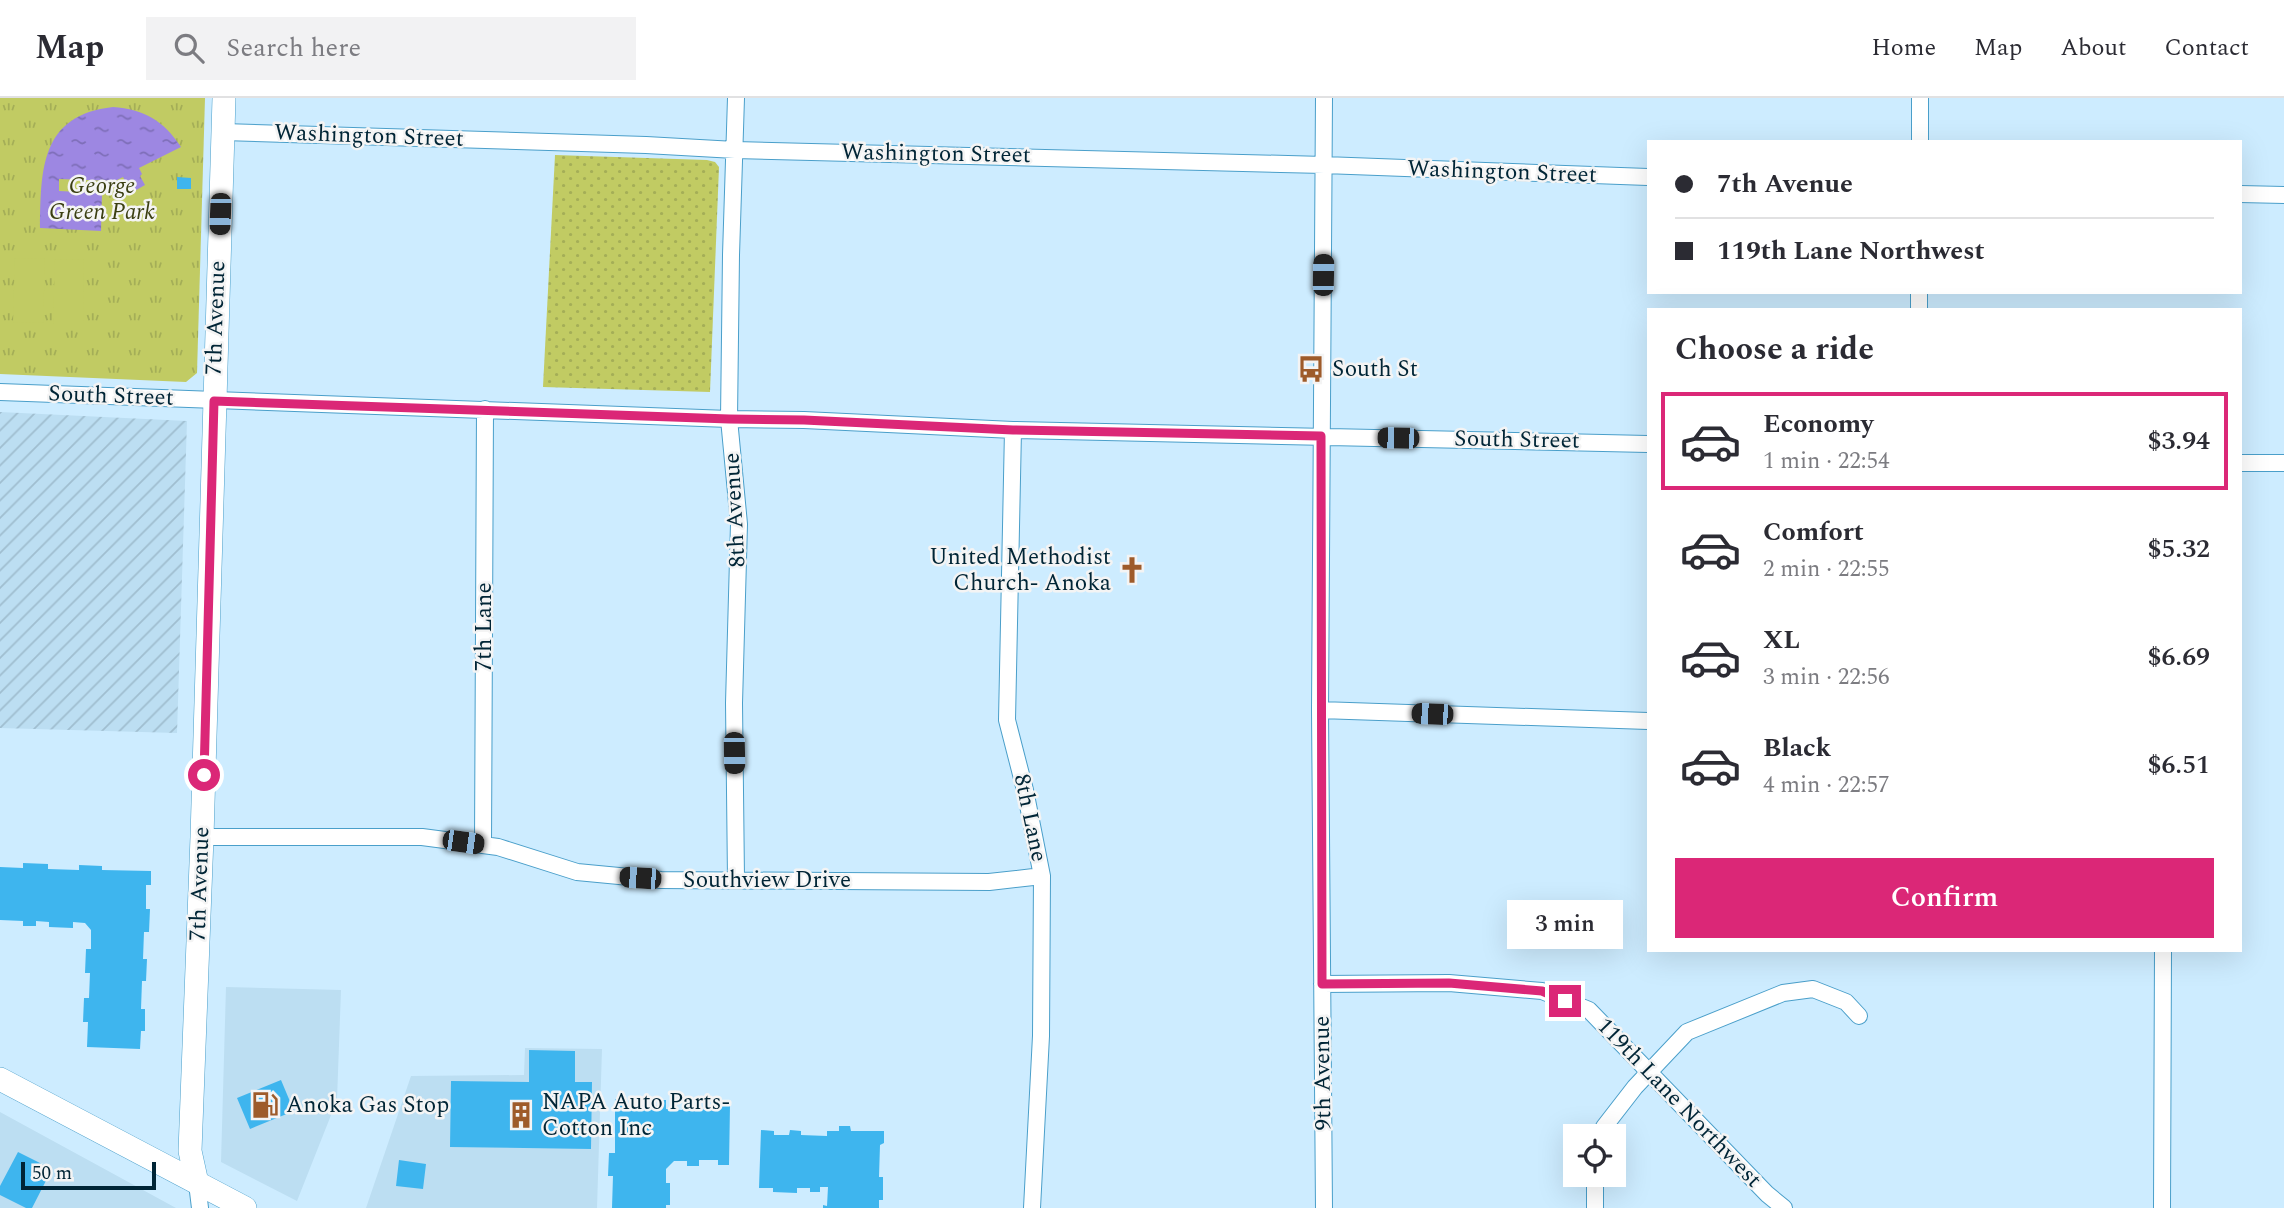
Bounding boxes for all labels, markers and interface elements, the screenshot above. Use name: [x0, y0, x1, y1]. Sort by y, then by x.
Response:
search box: [146, 17, 636, 80]
text: Map: [35, 23, 104, 73]
text: Search here: [226, 28, 361, 68]
icon: search: [170, 29, 208, 67]
text: Home: [1871, 30, 1936, 66]
text: Map: [1974, 30, 2022, 66]
text: About: [2060, 30, 2126, 66]
text: Contact: [2164, 30, 2249, 66]
street label: Washington Street: [274, 115, 464, 157]
street label: Washington Street: [841, 135, 1031, 173]
street label: Washington Street: [1407, 151, 1597, 193]
text: 7th Avenue: [1717, 164, 1853, 204]
park label: George Green Park: [49, 169, 155, 230]
car: [209, 193, 232, 235]
text: 119th Lane Northwest: [1717, 231, 1985, 271]
car: [1313, 254, 1334, 296]
street label: 7th Avenue: [197, 260, 235, 376]
text: Choose a ride: [1675, 325, 1874, 374]
place label: South St: [1332, 352, 1418, 387]
bus stop icon: South St: [1296, 354, 1326, 384]
street label: South Street: [48, 376, 174, 416]
text: Economy: [1763, 404, 1873, 444]
icon: car: [1679, 410, 1742, 473]
street label: South Street: [1454, 421, 1580, 459]
text: $3.94: [2147, 421, 2210, 461]
car: [1377, 427, 1420, 449]
text: 1 min · 22:54: [1763, 444, 1890, 479]
street label: 8th Avenue: [715, 452, 755, 568]
text: Comfort: [1763, 512, 1864, 552]
icon: car: [1679, 518, 1742, 581]
text: $5.32: [2147, 529, 2210, 569]
place label: United Methodist Church- Anoka: [929, 540, 1111, 601]
text: 2 min · 22:55: [1763, 552, 1890, 587]
church icon: United Methodist Church- Anoka: [1117, 555, 1147, 585]
street label: 7th Lane: [467, 582, 502, 672]
text: XL: [1763, 620, 1800, 660]
icon: car: [1679, 626, 1742, 689]
text: $6.69: [2147, 637, 2210, 677]
text: 3 min · 22:56: [1763, 660, 1890, 695]
car: [1411, 703, 1454, 725]
text: Black: [1763, 728, 1831, 768]
car: [724, 732, 745, 774]
icon: car: [1679, 734, 1742, 797]
text: $6.51: [2147, 745, 2210, 785]
route start: [188, 759, 220, 791]
text: 4 min · 22:57: [1763, 768, 1890, 803]
street label: 8th Lane: [1004, 771, 1056, 865]
street label: 7th Avenue: [181, 826, 219, 942]
car: [441, 829, 486, 855]
button: Confirm: [1675, 858, 2214, 938]
street label: Southview Drive: [683, 863, 851, 898]
car: [619, 866, 662, 890]
callout: 3 min: [1507, 900, 1623, 948]
text: 3 min: [1535, 907, 1595, 942]
route end: [1549, 985, 1581, 1017]
street label: 119th Lane Northwest: [1588, 1010, 1770, 1196]
street label: 9th Avenue: [1305, 1015, 1341, 1131]
place label: NAPA Auto Parts- Cotton Inc: [542, 1085, 730, 1146]
place label: Anoka Gas Stop: [286, 1088, 449, 1123]
fuel station icon: Anoka Gas Stop: [250, 1090, 280, 1120]
building icon: NAPA Auto Parts- Cotton Inc: [506, 1100, 536, 1130]
map controls: [1563, 1124, 1626, 1187]
button: locate: [1563, 1124, 1626, 1187]
scale bar: [21, 1159, 156, 1191]
text: 50 m: [32, 1159, 72, 1188]

